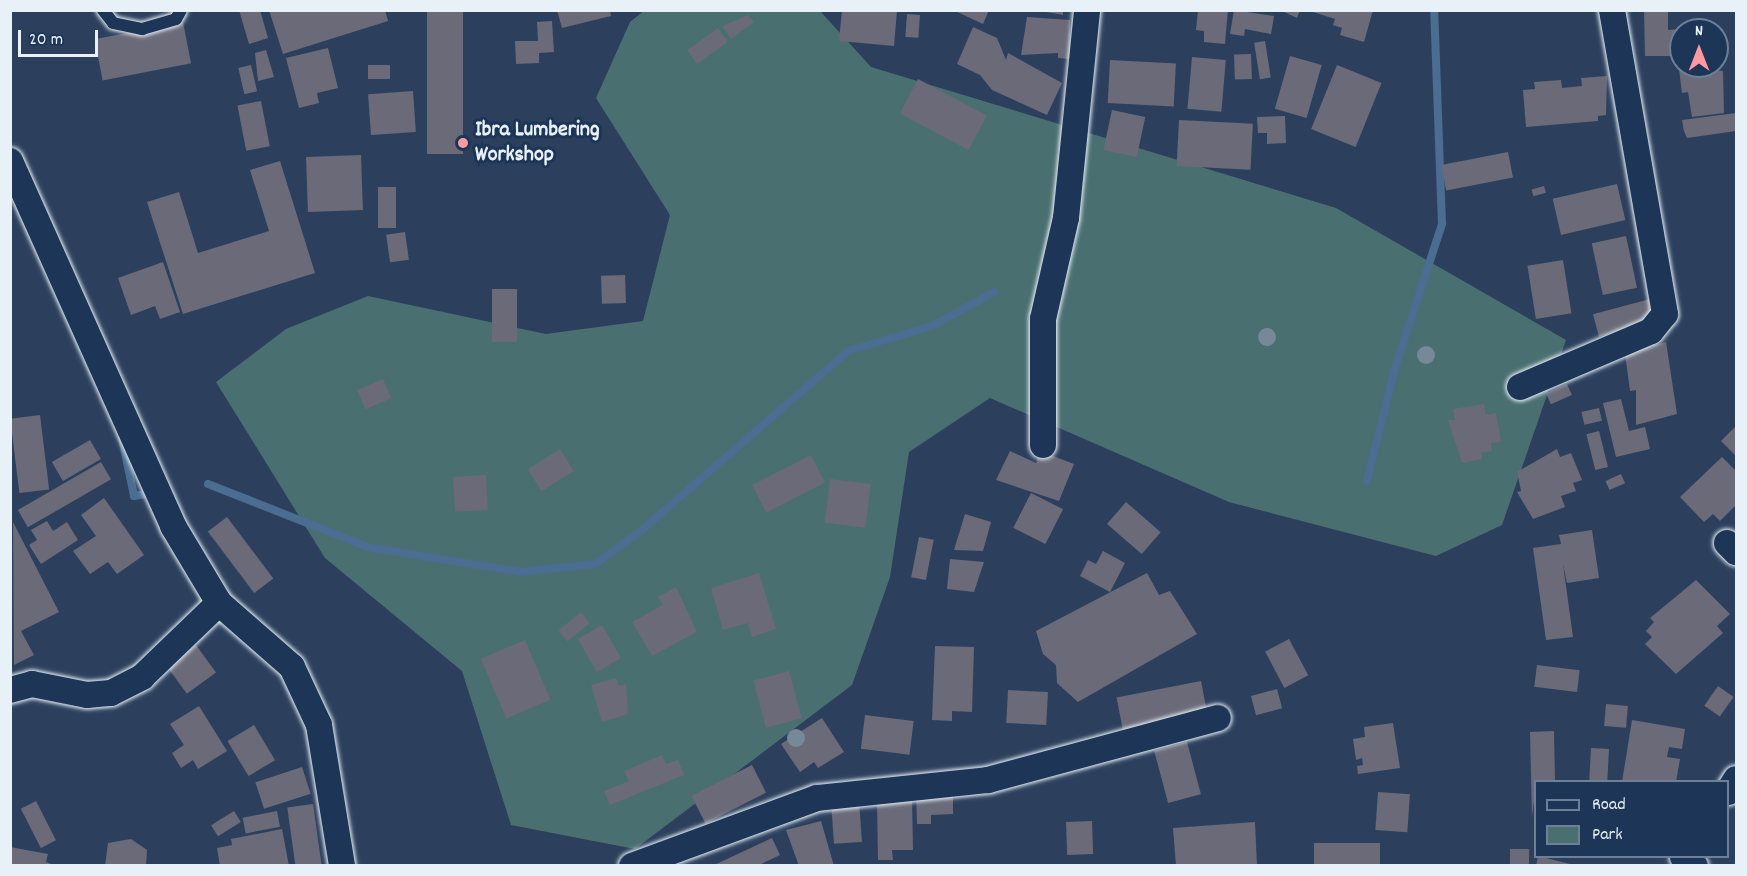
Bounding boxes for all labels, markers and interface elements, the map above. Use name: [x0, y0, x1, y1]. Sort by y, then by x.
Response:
scale bar: [21, 18, 100, 56]
north arrow: [1669, 18, 1729, 78]
text: N: [1695, 20, 1703, 43]
text: 20 m: [29, 28, 63, 53]
place label: Ibra Lumbering Workshop: [475, 117, 600, 168]
marker: Ibra Lumbering Workshop: [456, 136, 470, 150]
legend: [1534, 780, 1729, 858]
text: Road: [1592, 793, 1626, 818]
text: Park: [1592, 823, 1623, 848]

